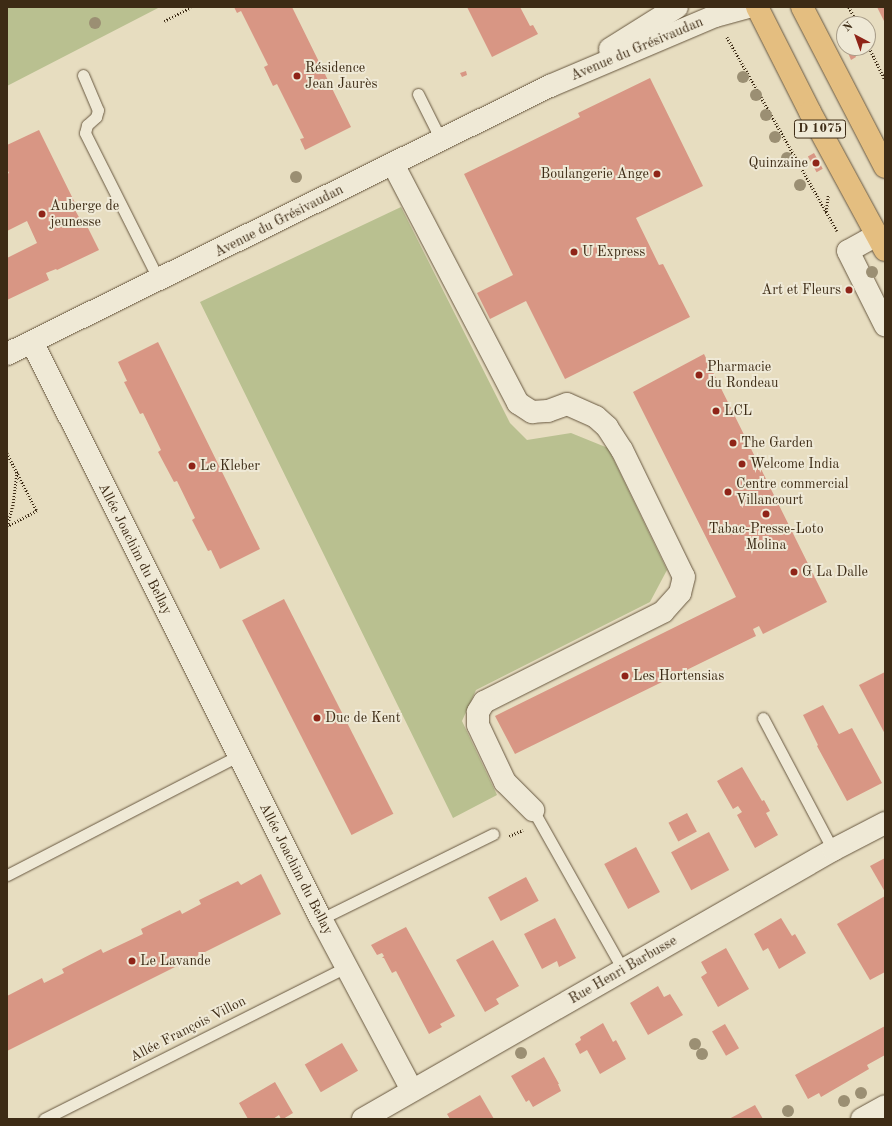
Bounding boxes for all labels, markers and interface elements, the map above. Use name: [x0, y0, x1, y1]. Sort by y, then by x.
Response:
street label: Avenue du Grésivaudan: [568, 13, 706, 85]
north arrow: [836, 16, 876, 56]
text: N: [842, 20, 855, 34]
place label: Résidence Jean Jaurès: [305, 60, 378, 92]
marker: Résidence Jean Jaurès: [292, 71, 302, 81]
road number: D 1075: [793, 118, 847, 140]
place label: Quinzaine: [749, 155, 808, 171]
marker: Quinzaine: [811, 158, 821, 168]
place label: Boulangerie Ange: [541, 166, 649, 182]
marker: Boulangerie Ange: [652, 169, 662, 179]
street label: Avenue du Grésivaudan: [212, 181, 346, 261]
place label: Auberge de jeunesse: [50, 198, 119, 230]
marker: Auberge de jeunesse: [37, 209, 47, 219]
place label: U Express: [582, 244, 645, 260]
marker: U Express: [569, 247, 579, 257]
place label: Art et Fleurs: [762, 282, 841, 298]
marker: Art et Fleurs: [844, 285, 854, 295]
place label: Pharmacie du Rondeau: [707, 359, 778, 392]
marker: Pharmacie du Rondeau: [694, 370, 704, 380]
place label: LCL: [724, 403, 752, 419]
marker: LCL: [711, 406, 721, 416]
place label: The Garden: [741, 435, 813, 451]
marker: The Garden: [728, 438, 738, 448]
place label: Welcome India: [750, 456, 839, 472]
place label: Le Kleber: [200, 458, 260, 474]
marker: Welcome India: [737, 459, 747, 469]
marker: Le Kleber: [187, 461, 197, 471]
place label: Centre commercial Villancourt: [736, 476, 848, 508]
street label: Allée Joachim du Bellay: [94, 480, 176, 618]
marker: Centre commercial Villancourt: [723, 487, 733, 497]
marker: Tabac-Presse-Loto Molina: [761, 509, 771, 519]
place label: Tabac-Presse-Loto Molina: [708, 521, 824, 554]
place label: G La Dalle: [802, 564, 868, 580]
marker: G La Dalle: [789, 567, 799, 577]
place label: Les Hortensias: [633, 668, 724, 684]
marker: Les Hortensias: [620, 671, 630, 681]
place label: Duc de Kent: [325, 710, 401, 726]
marker: Duc de Kent: [312, 713, 322, 723]
street label: Allée Joachim du Bellay: [255, 800, 337, 938]
street label: Rue Henri Barbusse: [566, 932, 680, 1008]
place label: Le Lavande: [140, 953, 211, 969]
marker: Le Lavande: [127, 956, 137, 966]
street label: Allée François Villon: [127, 993, 249, 1065]

